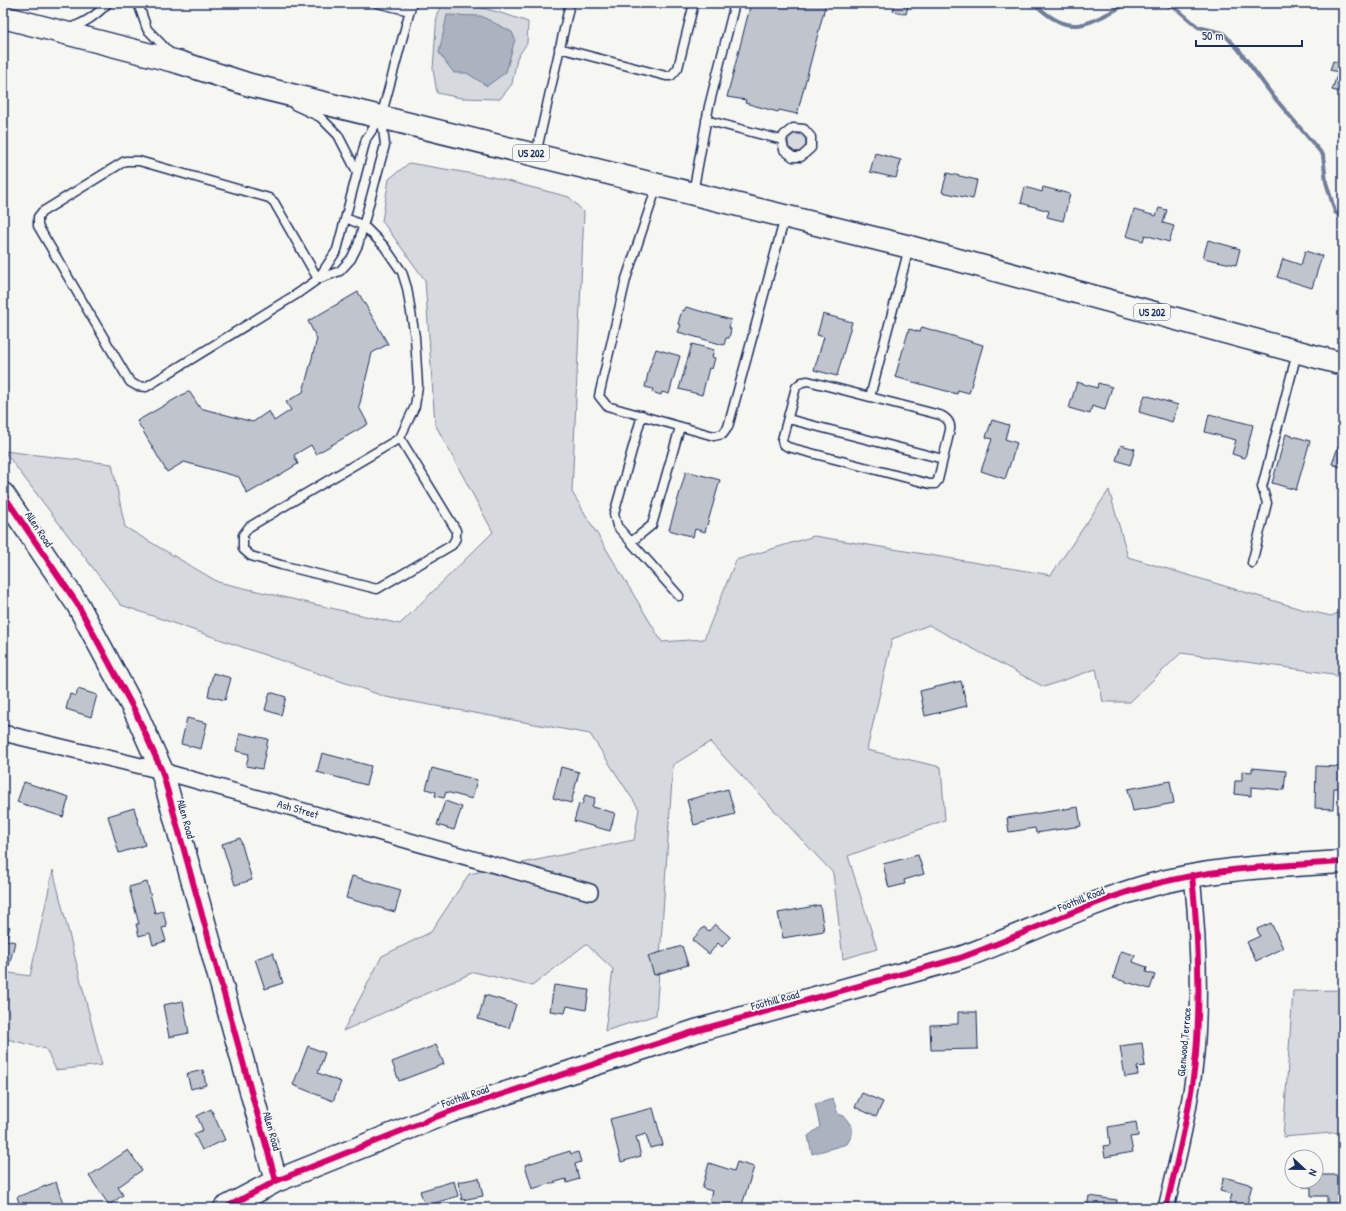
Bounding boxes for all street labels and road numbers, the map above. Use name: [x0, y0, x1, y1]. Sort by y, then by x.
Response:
road number: US 202: [513, 145, 549, 161]
road number: US 202: [1134, 304, 1170, 320]
street label: Allen Road: [22, 508, 56, 550]
street label: Ash Street: [276, 796, 320, 822]
street label: Allen Road: [174, 798, 198, 841]
street label: Foothill Road: [1055, 883, 1107, 915]
street label: Foothill Road: [748, 987, 801, 1013]
street label: Glenwood Terrace: [1174, 1006, 1194, 1077]
street label: Foothill Road: [439, 1081, 491, 1111]
street label: Allen Road: [260, 1110, 284, 1153]

